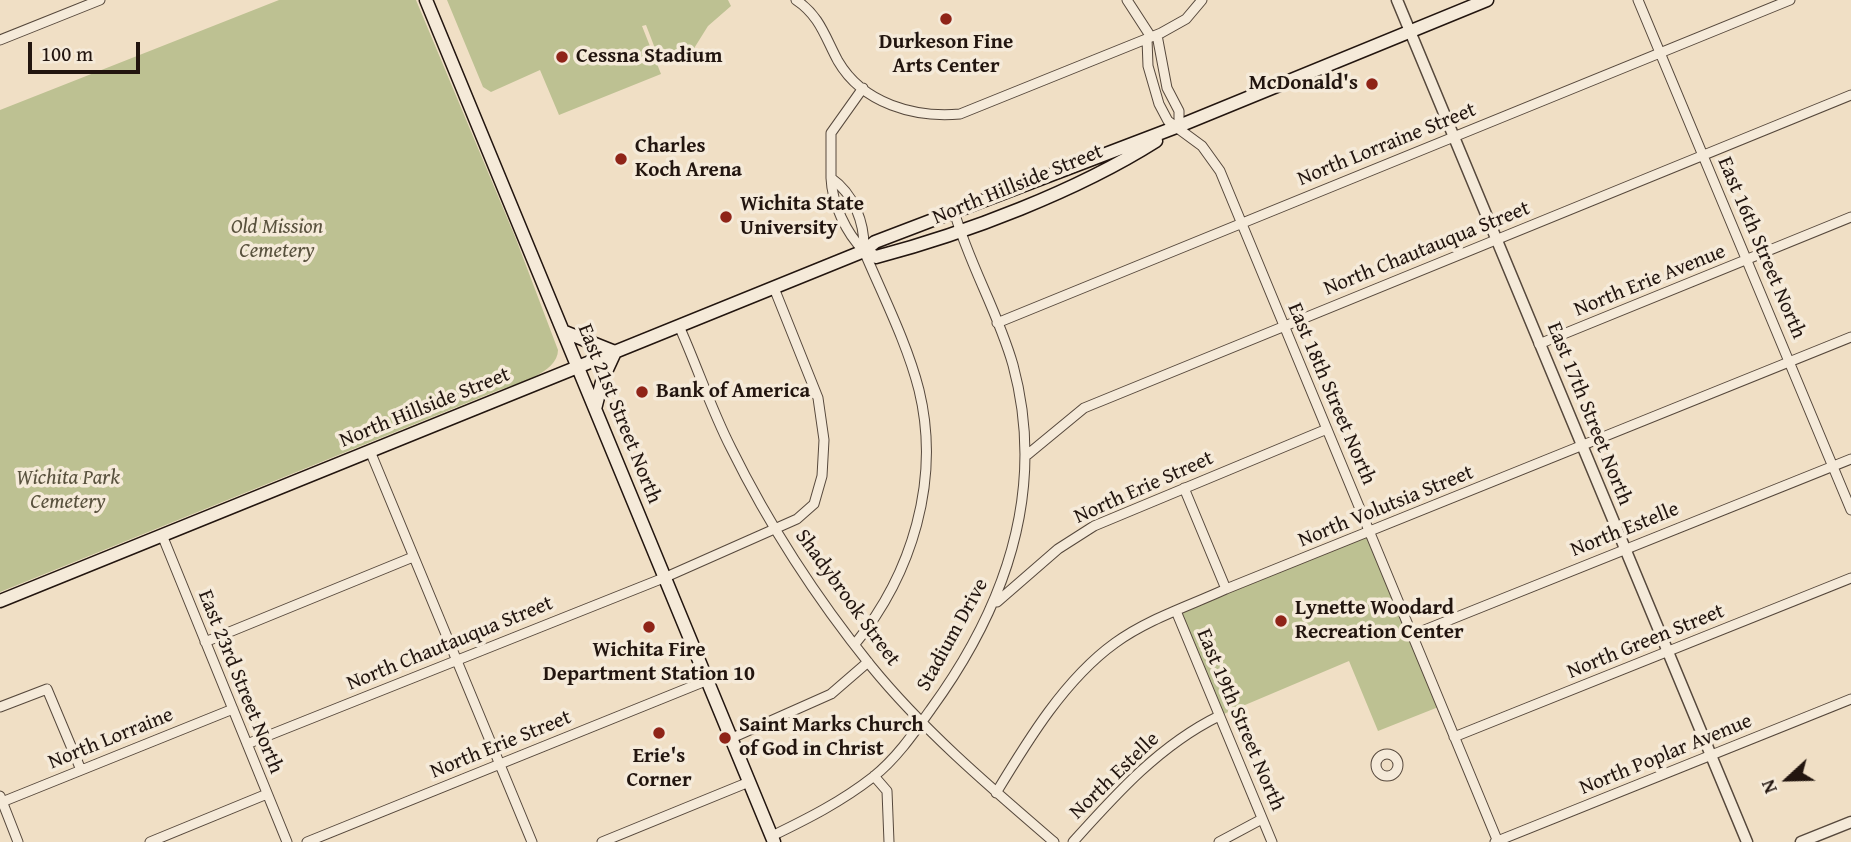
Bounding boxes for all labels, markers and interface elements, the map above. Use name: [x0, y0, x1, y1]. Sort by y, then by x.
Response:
marker: Durkeson Fine Arts Center: [938, 11, 954, 27]
scale bar: [32, 28, 144, 72]
place label: Durkeson Fine Arts Center: [879, 30, 1013, 80]
text: 100 m: [41, 38, 93, 69]
place label: Cessna Stadium: [576, 44, 722, 70]
marker: Cessna Stadium: [554, 49, 570, 65]
place label: McDonald's: [1249, 71, 1358, 97]
marker: McDonald's: [1364, 76, 1380, 92]
street label: North Lorraine Street: [1294, 98, 1480, 192]
place label: Charles Koch Arena: [635, 134, 742, 184]
street label: North Hillside Street: [929, 139, 1107, 231]
marker: Charles Koch Arena: [613, 151, 629, 167]
street label: East 16th Street North: [1711, 153, 1811, 343]
place label: Wichita State University: [740, 192, 864, 242]
street label: North Chautauqua Street: [1320, 196, 1534, 302]
marker: Wichita State University: [718, 209, 734, 225]
park label: Old Mission Cemetery: [231, 215, 323, 265]
street label: North Erie Avenue: [1571, 239, 1729, 323]
street label: East 18th Street North: [1281, 299, 1381, 489]
street label: East 17th Street North: [1541, 319, 1637, 509]
street label: East 21st Street North: [571, 320, 667, 508]
street label: North Hillside Street: [336, 362, 514, 454]
place label: Bank of America: [656, 379, 810, 405]
marker: Bank of America: [634, 384, 650, 400]
street label: North Erie Street: [1070, 446, 1218, 530]
street label: North Volutsia Street: [1295, 460, 1477, 554]
park label: Wichita Park Cemetery: [16, 466, 120, 516]
street label: North Estelle: [1567, 497, 1683, 563]
street label: Shadybrook Street: [789, 525, 905, 671]
street label: Stadium Drive: [912, 574, 994, 696]
street label: East 23rd Street North: [192, 587, 288, 777]
street label: North Chautauqua Street: [343, 591, 557, 697]
place label: Lynette Woodard Recreation Center: [1295, 596, 1464, 646]
street label: North Green Street: [1564, 599, 1728, 685]
marker: Lynette Woodard Recreation Center: [1273, 613, 1289, 629]
marker: Wichita Fire Department Station 10: [641, 619, 657, 635]
street label: East 19th Street North: [1190, 625, 1290, 815]
place label: Wichita Fire Department Station 10: [543, 638, 755, 688]
street label: North Lorraine: [45, 703, 177, 775]
street label: North Erie Street: [427, 705, 575, 785]
street label: North Poplar Avenue: [1576, 709, 1756, 801]
place label: Saint Marks Church of God in Christ: [739, 713, 924, 763]
marker: Erie's Corner: [651, 725, 667, 741]
street label: North Estelle: [1065, 727, 1165, 825]
marker: Saint Marks Church of God in Christ: [717, 730, 733, 746]
place label: Erie's Corner: [626, 744, 692, 794]
north arrow: [1753, 744, 1823, 814]
text: N: [1753, 776, 1784, 798]

